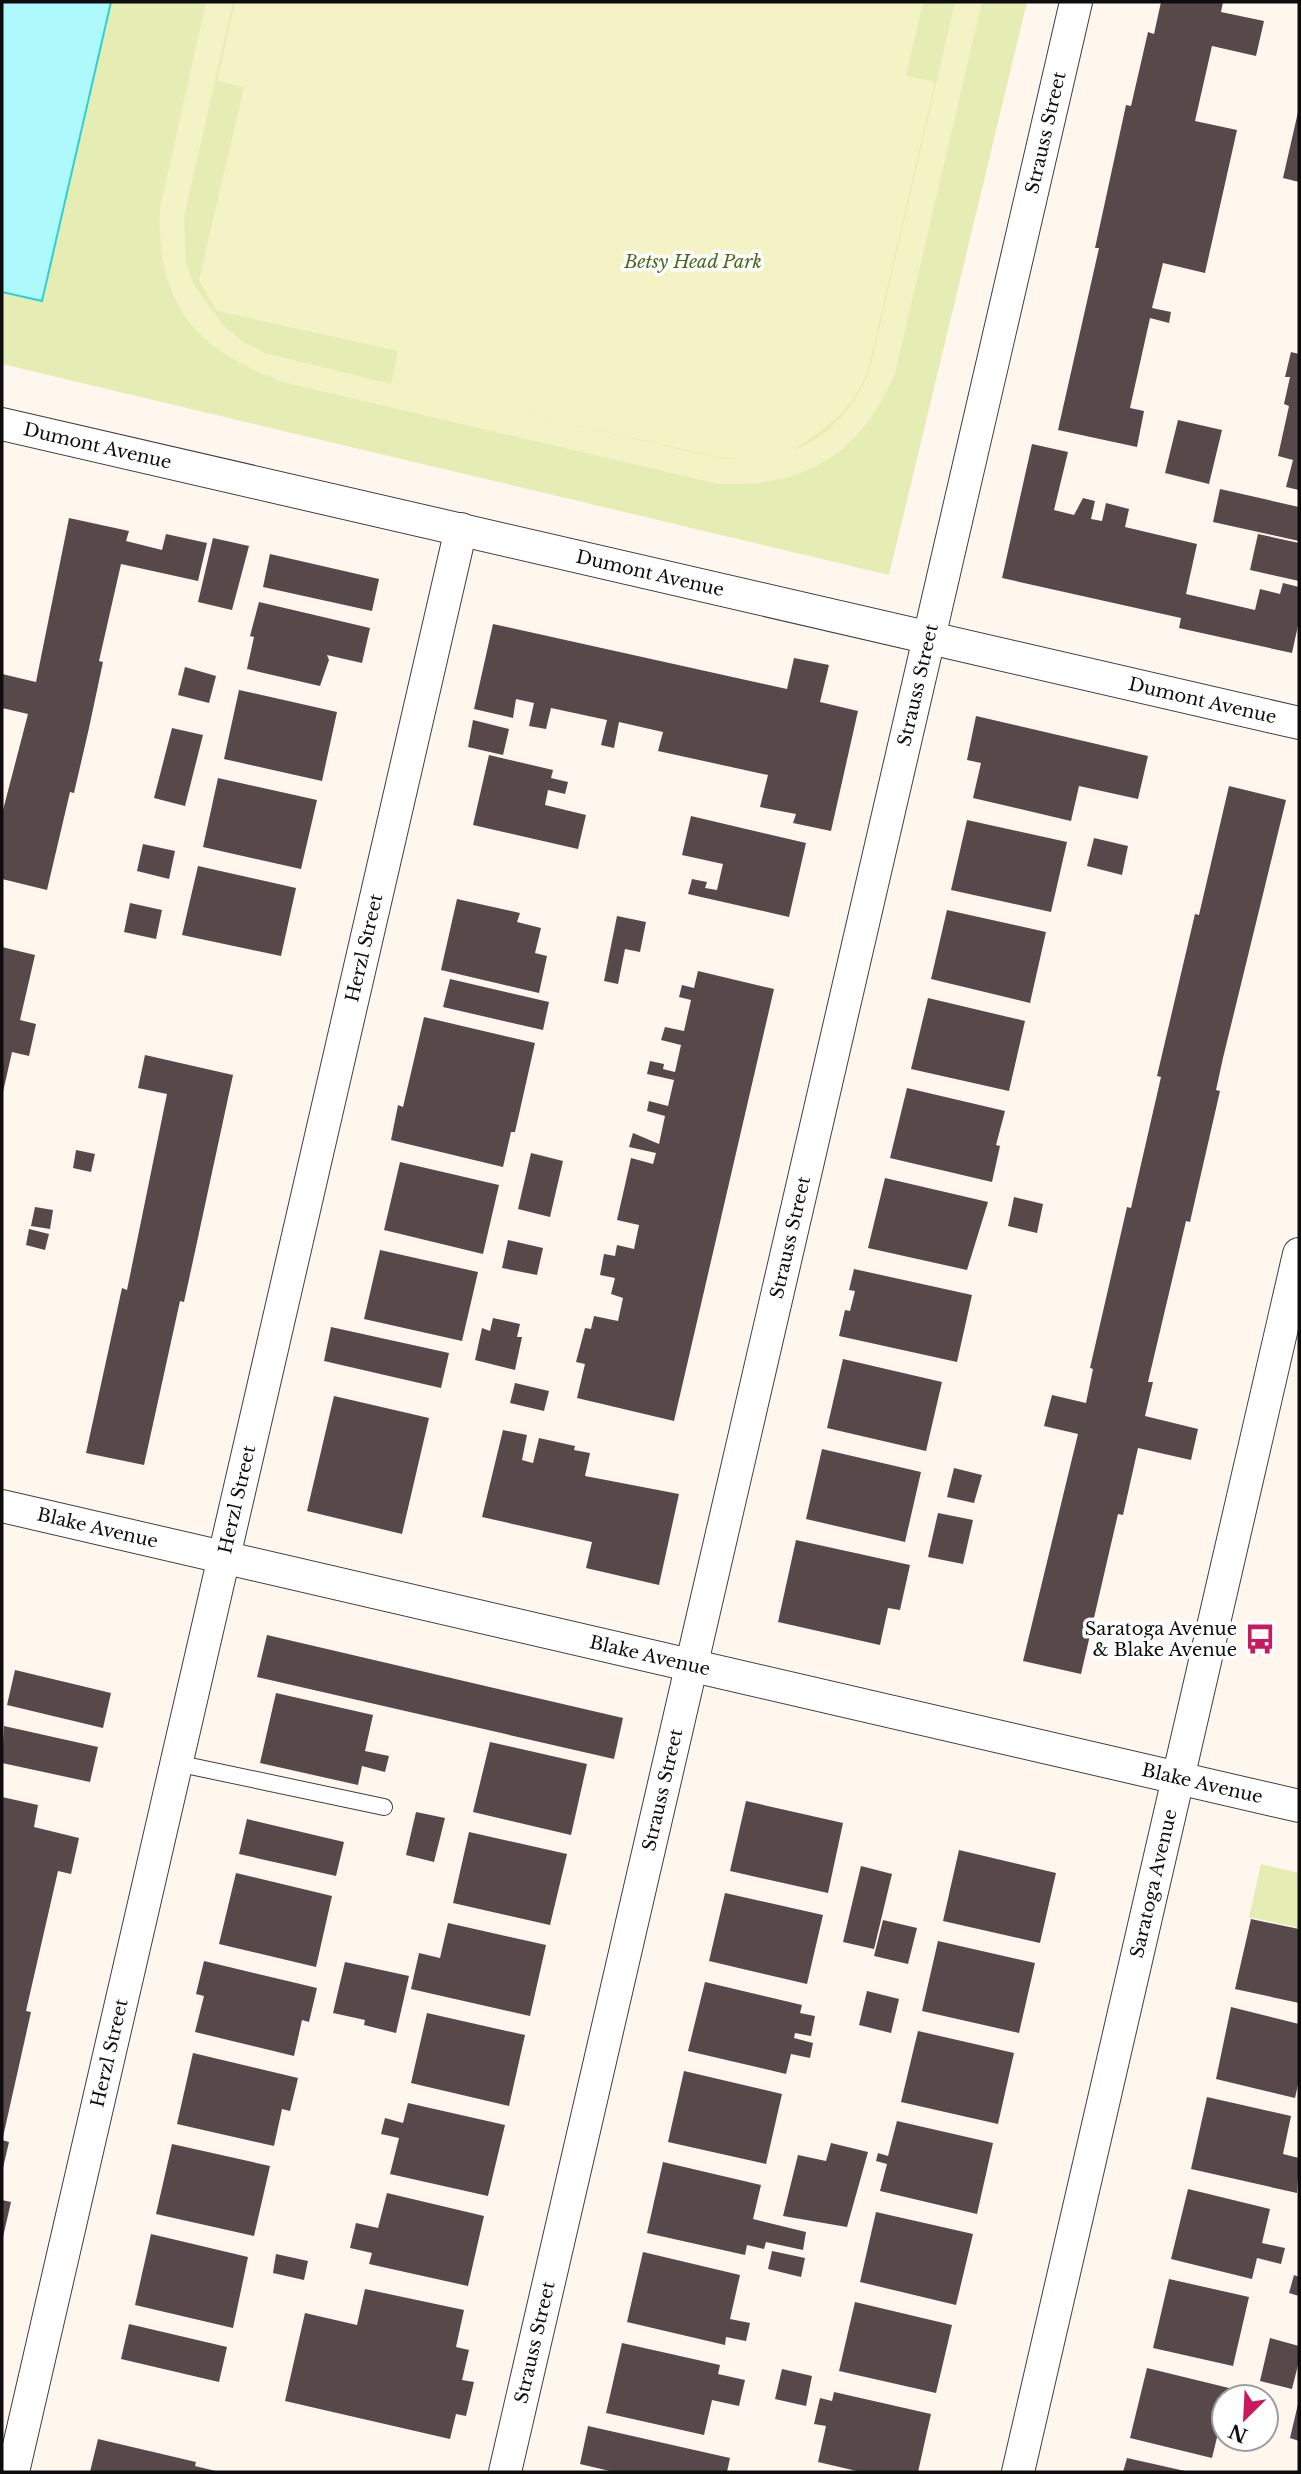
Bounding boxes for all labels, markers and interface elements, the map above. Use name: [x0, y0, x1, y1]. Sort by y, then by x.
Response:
street label: Strauss Street: [1021, 69, 1071, 196]
park label: Betsy Head Park: [623, 251, 762, 273]
street label: Dumont Avenue: [21, 418, 174, 474]
street label: Dumont Avenue: [574, 546, 726, 601]
street label: Strauss Street: [893, 622, 943, 748]
street label: Dumont Avenue: [1126, 673, 1279, 728]
street label: Herzl Street: [341, 892, 388, 1004]
street label: Strauss Street: [766, 1174, 815, 1301]
street label: Herzl Street: [214, 1443, 260, 1556]
street label: Blake Avenue: [35, 1503, 160, 1553]
place label: Saratoga Avenue & Blake Avenue: [1085, 1618, 1237, 1661]
bus stop icon: Saratoga Avenue & Blake Avenue: [1243, 1622, 1277, 1656]
street label: Blake Avenue: [587, 1631, 713, 1680]
street label: Strauss Street: [638, 1727, 687, 1853]
street label: Blake Avenue: [1140, 1759, 1265, 1808]
street label: Saratoga Avenue: [1126, 1807, 1182, 1960]
street label: Herzl Street: [86, 1997, 133, 2109]
street label: Strauss Street: [510, 2279, 560, 2406]
north arrow: [1210, 2383, 1280, 2453]
text: N: [1225, 2419, 1251, 2447]

